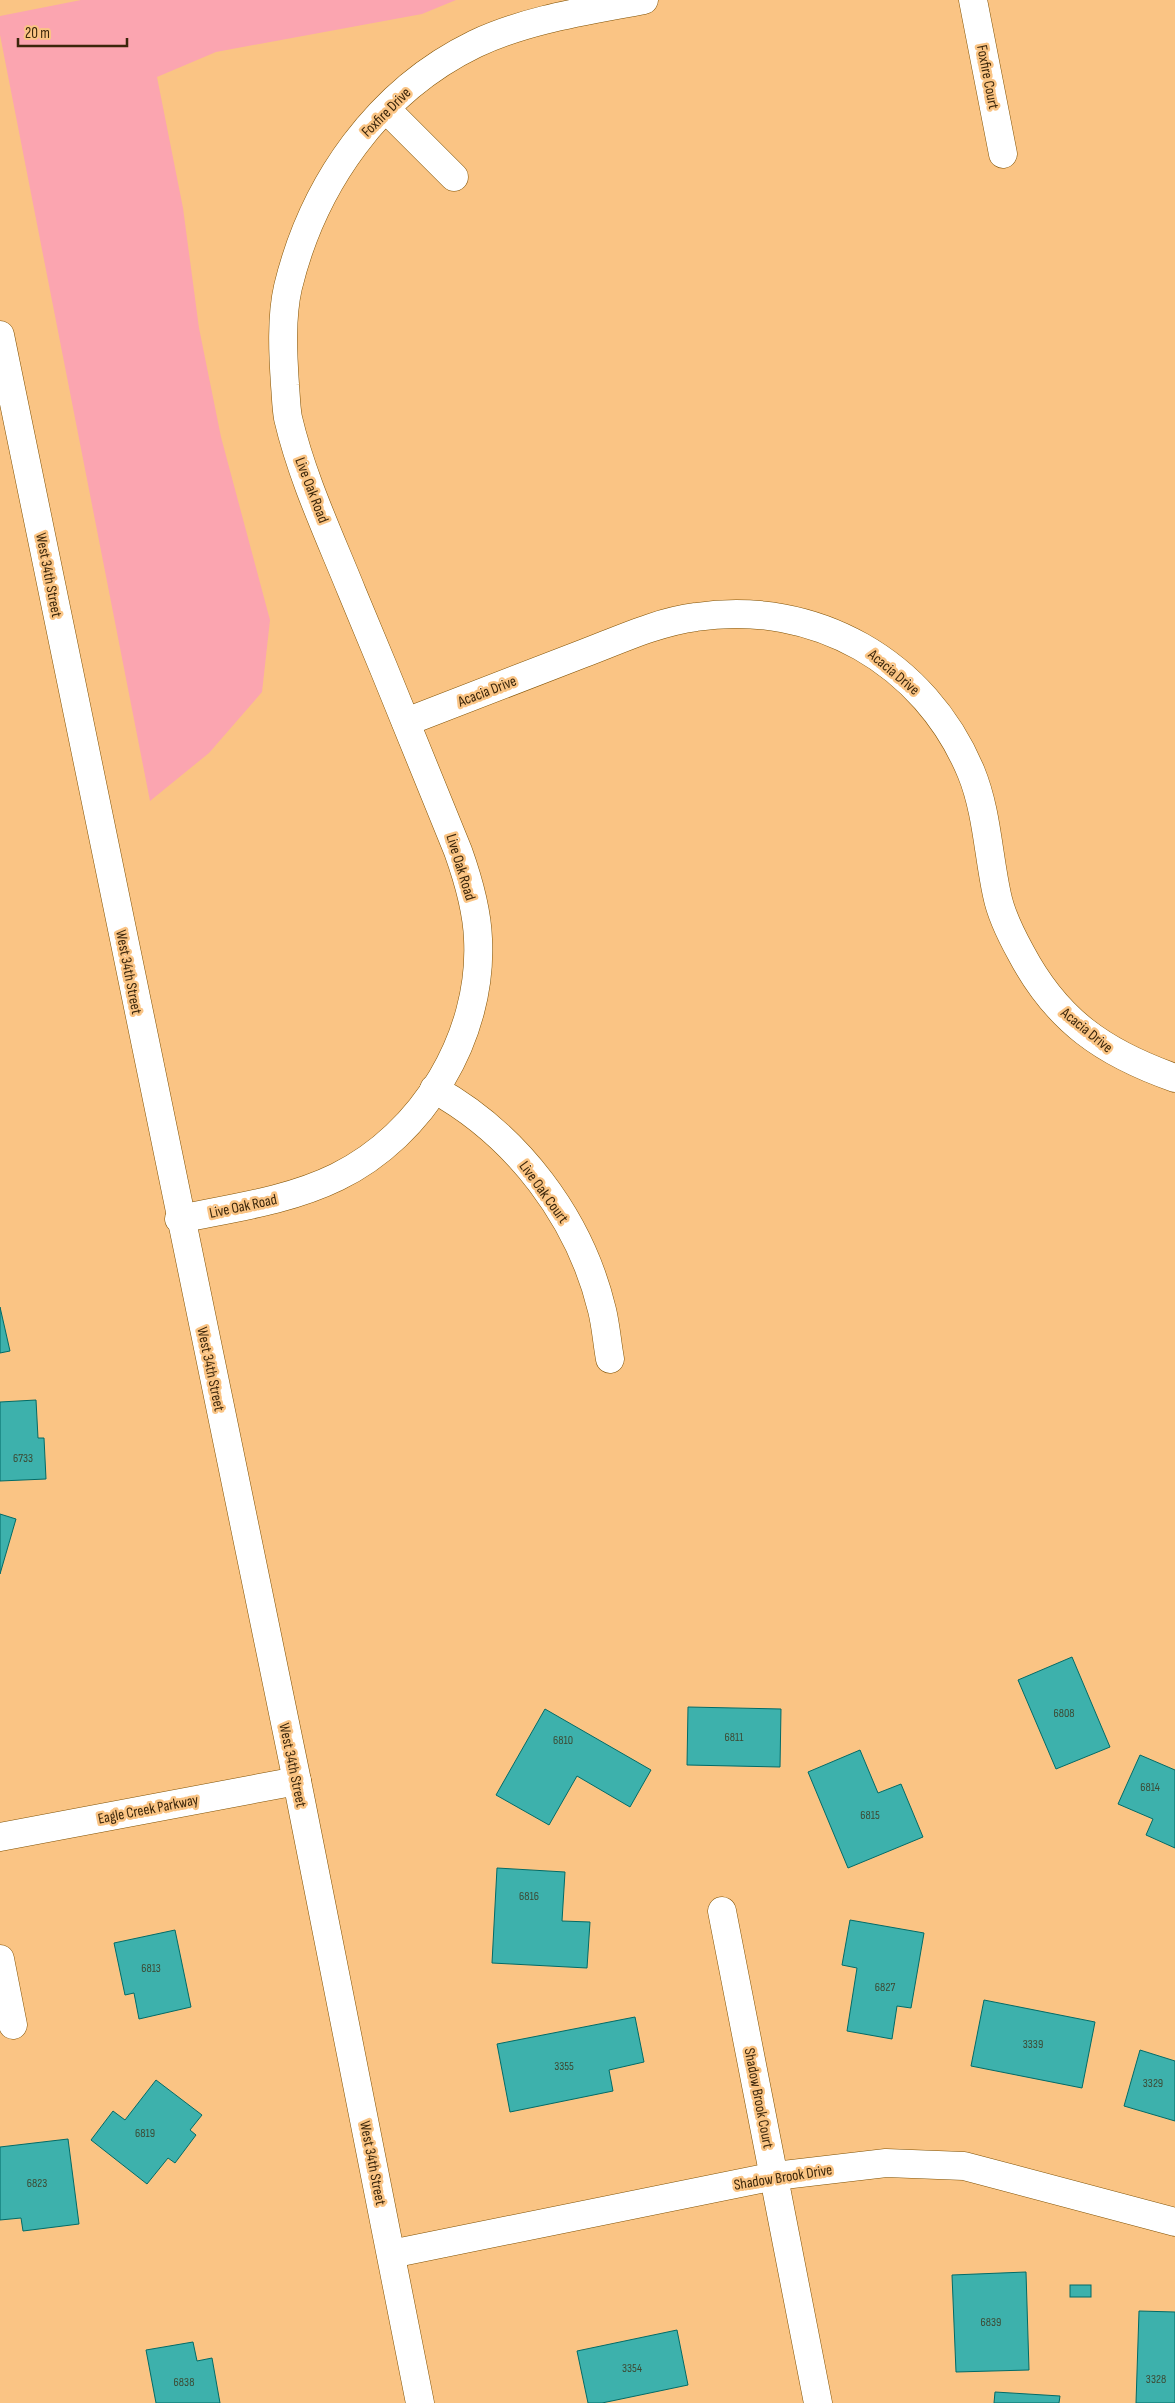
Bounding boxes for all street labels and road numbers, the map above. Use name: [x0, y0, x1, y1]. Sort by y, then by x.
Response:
street label: Foxfire Court: [972, 43, 1003, 111]
street label: Foxfire Drive: [358, 84, 415, 141]
street label: Live Oak Road: [290, 455, 333, 526]
street label: West 34th Street: [31, 531, 66, 619]
street label: Acacia Drive: [863, 645, 923, 699]
street label: Acacia Drive: [454, 672, 519, 712]
street label: Live Oak Road: [441, 832, 480, 903]
street label: West 34th Street: [111, 928, 146, 1016]
street label: Acacia Drive: [1056, 1003, 1117, 1057]
street label: Live Oak Court: [515, 1157, 573, 1227]
street label: Live Oak Road: [208, 1190, 279, 1223]
street label: West 34th Street: [192, 1325, 229, 1413]
street label: West 34th Street: [274, 1721, 311, 1809]
street label: Eagle Creek Parkway: [96, 1790, 200, 1829]
street label: Shadow Brook Court: [739, 2046, 778, 2150]
street label: West 34th Street: [355, 2119, 390, 2207]
street label: Shadow Brook Drive: [733, 2160, 834, 2195]

